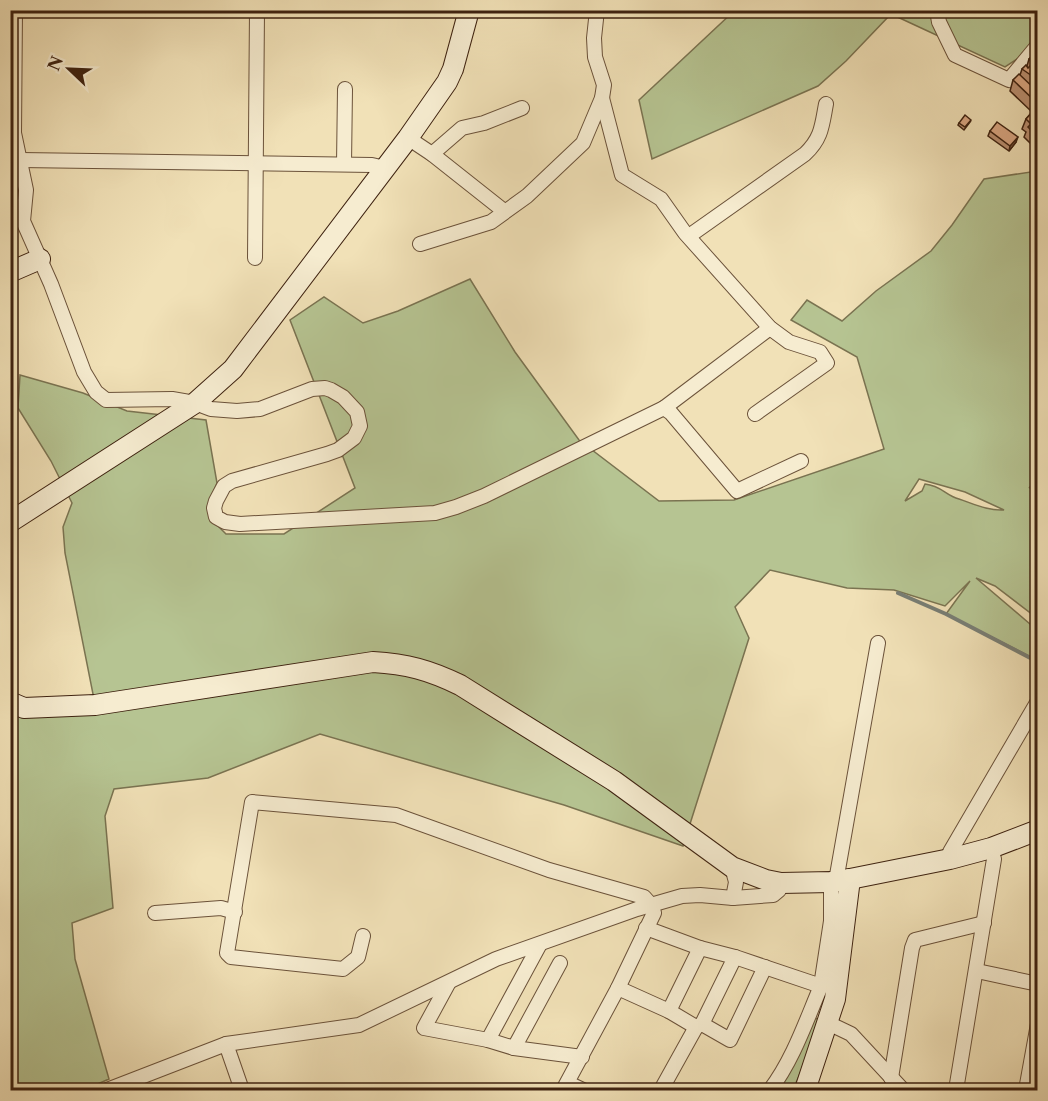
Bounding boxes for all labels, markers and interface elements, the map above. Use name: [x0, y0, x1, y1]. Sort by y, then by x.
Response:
north arrow: [39, 39, 99, 99]
text: N: [43, 53, 67, 73]

